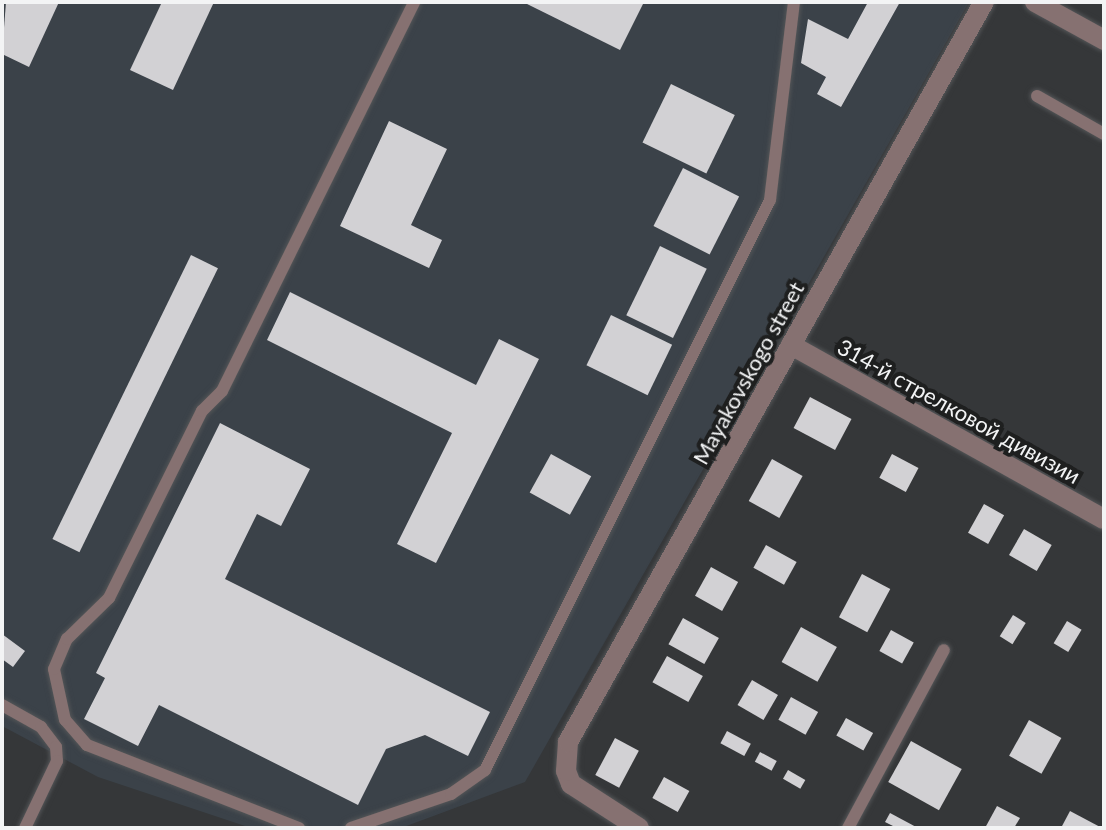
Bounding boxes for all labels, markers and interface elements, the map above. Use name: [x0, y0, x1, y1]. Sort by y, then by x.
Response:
street label: Mayakovskogo street: [687, 277, 809, 469]
street label: 314-й стрелковой дивизии: [833, 333, 1085, 489]

